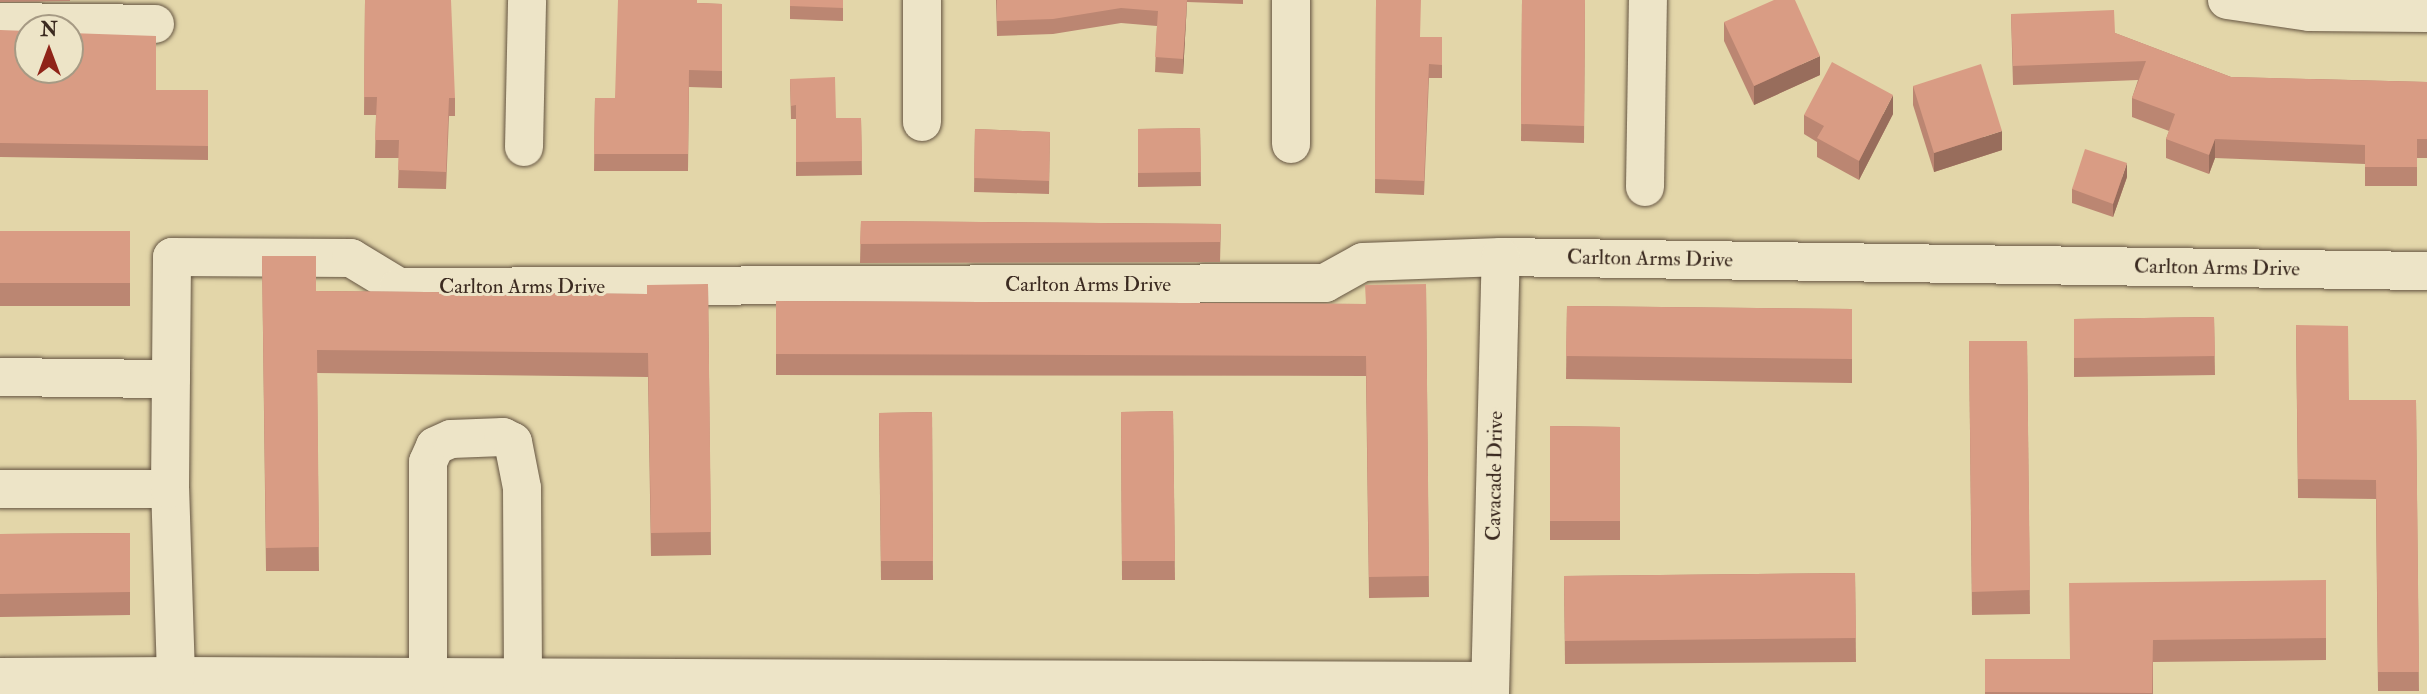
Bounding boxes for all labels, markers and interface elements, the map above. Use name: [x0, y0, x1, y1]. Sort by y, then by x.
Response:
north arrow: [14, 14, 84, 84]
text: N: [40, 18, 58, 42]
street label: Carlton Arms Drive: [1567, 245, 1733, 273]
street label: Carlton Arms Drive: [2134, 254, 2300, 282]
street label: Carlton Arms Drive: [1005, 272, 1171, 298]
street label: Carlton Arms Drive: [439, 274, 605, 300]
street label: Cavacade Drive: [1481, 411, 1509, 541]

